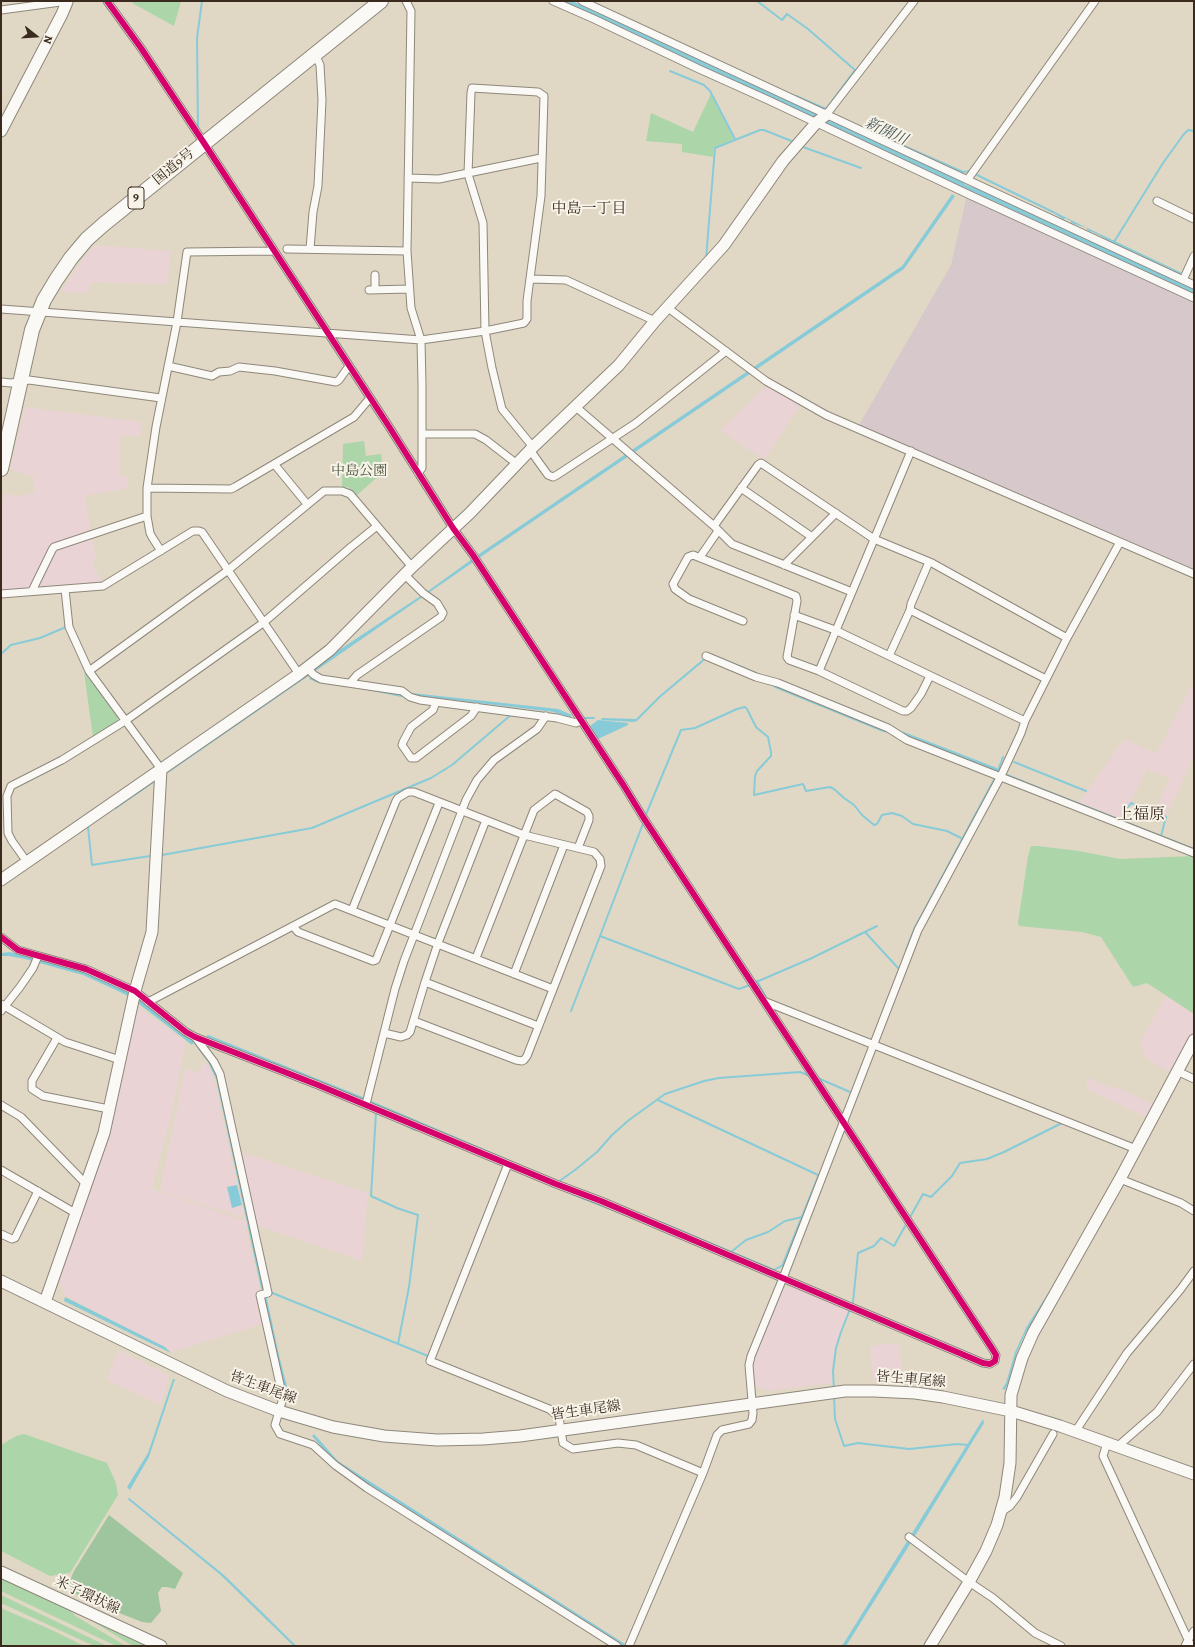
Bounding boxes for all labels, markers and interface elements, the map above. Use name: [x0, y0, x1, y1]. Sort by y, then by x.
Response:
north arrow: [16, 16, 56, 56]
text: N: [40, 34, 56, 46]
water label: 新開川: [862, 114, 910, 150]
street label: 国道9号: [150, 145, 198, 189]
road number: 9: [128, 187, 144, 209]
district label: 中島一丁目: [552, 200, 626, 218]
park label: 中島公園: [331, 464, 387, 480]
district label: 上福原: [1117, 805, 1165, 825]
street label: 皆生車尾線: [227, 1368, 299, 1408]
street label: 皆生車尾線: [875, 1369, 947, 1391]
street label: 皆生車尾線: [550, 1398, 622, 1424]
street label: 米子環状線: [52, 1574, 122, 1618]

